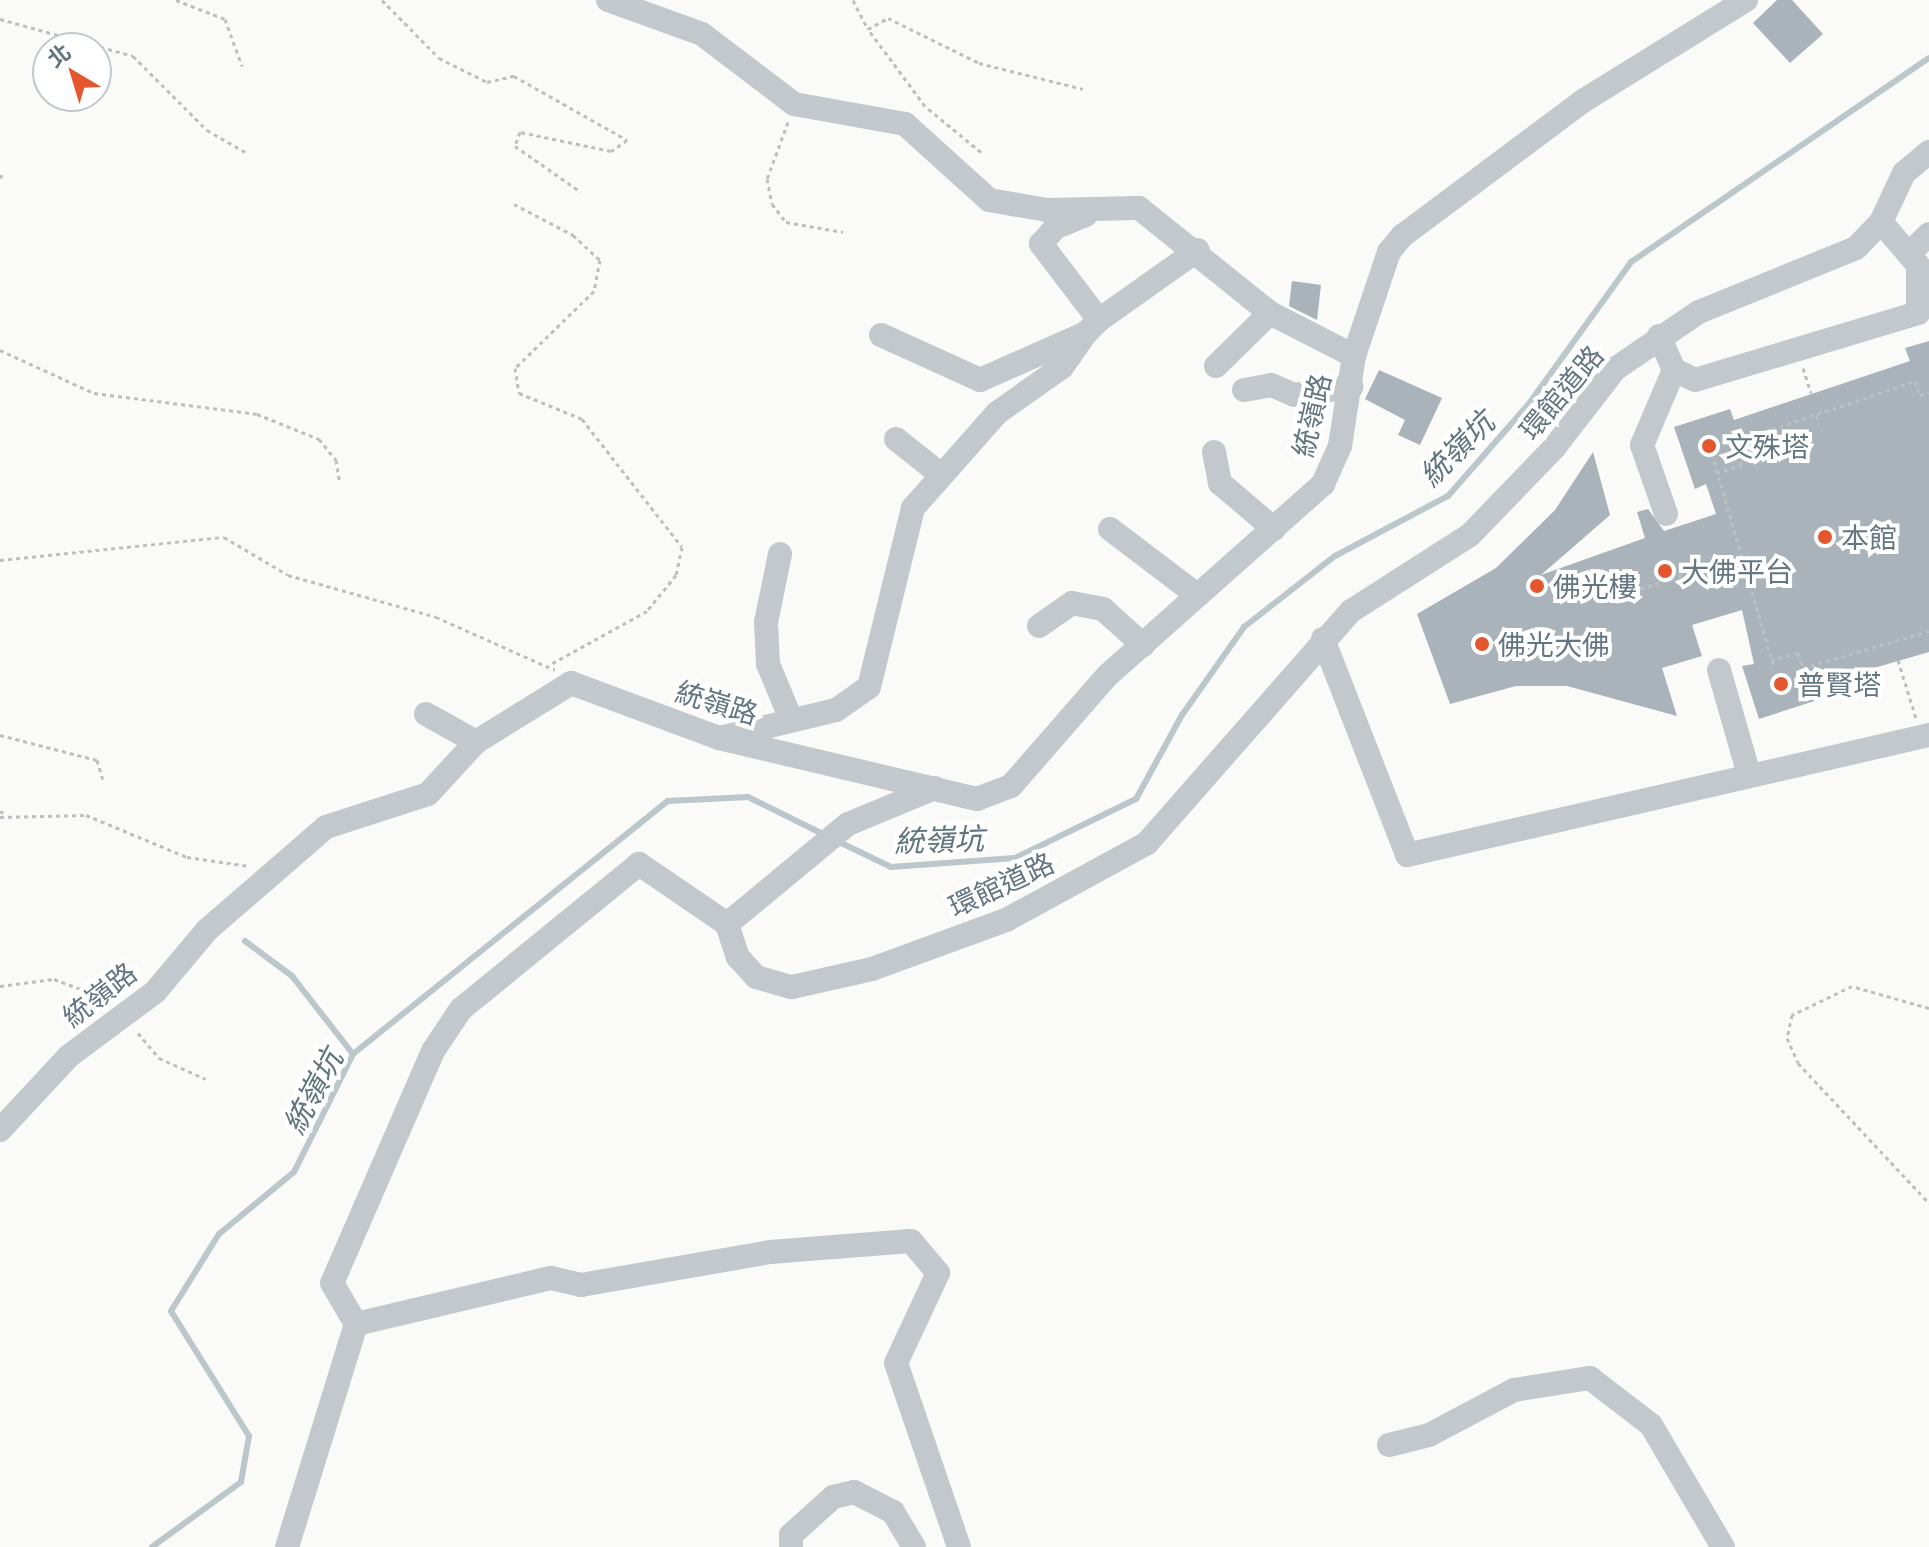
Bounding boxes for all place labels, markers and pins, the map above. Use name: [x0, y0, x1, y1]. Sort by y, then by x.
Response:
place label: 文殊塔: [1725, 429, 1809, 463]
marker: 文殊塔: [1700, 437, 1718, 455]
place label: 本館: [1841, 520, 1897, 554]
marker: 本館: [1816, 528, 1834, 546]
place label: 大佛平台: [1681, 554, 1793, 588]
marker: 大佛平台: [1656, 562, 1674, 580]
place label: 佛光樓: [1553, 569, 1637, 603]
marker: 佛光樓: [1528, 577, 1546, 595]
place label: 佛光大佛: [1498, 627, 1610, 661]
marker: 佛光大佛: [1473, 635, 1491, 653]
place label: 普賢塔: [1797, 667, 1881, 701]
marker: 普賢塔: [1772, 675, 1790, 693]

